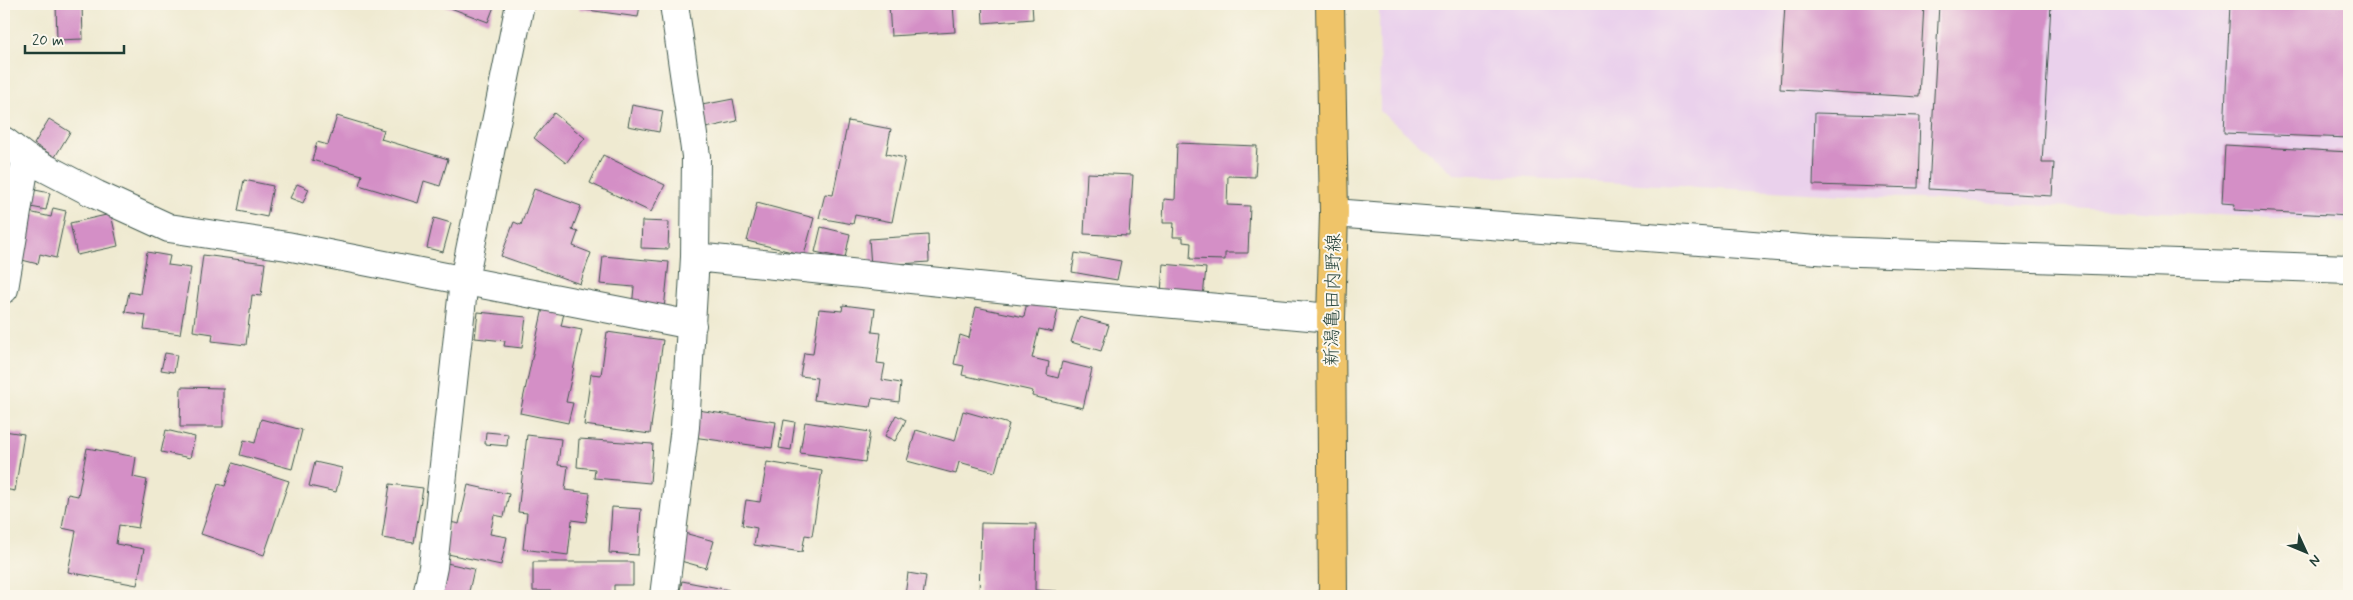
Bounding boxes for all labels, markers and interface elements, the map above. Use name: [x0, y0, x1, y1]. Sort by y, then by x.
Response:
scale bar: [25, 22, 124, 54]
text: 20 m: [32, 31, 64, 51]
street label: 新潟亀田内野線: [1319, 233, 1347, 367]
north arrow: [2280, 528, 2330, 578]
text: N: [2305, 551, 2324, 570]

